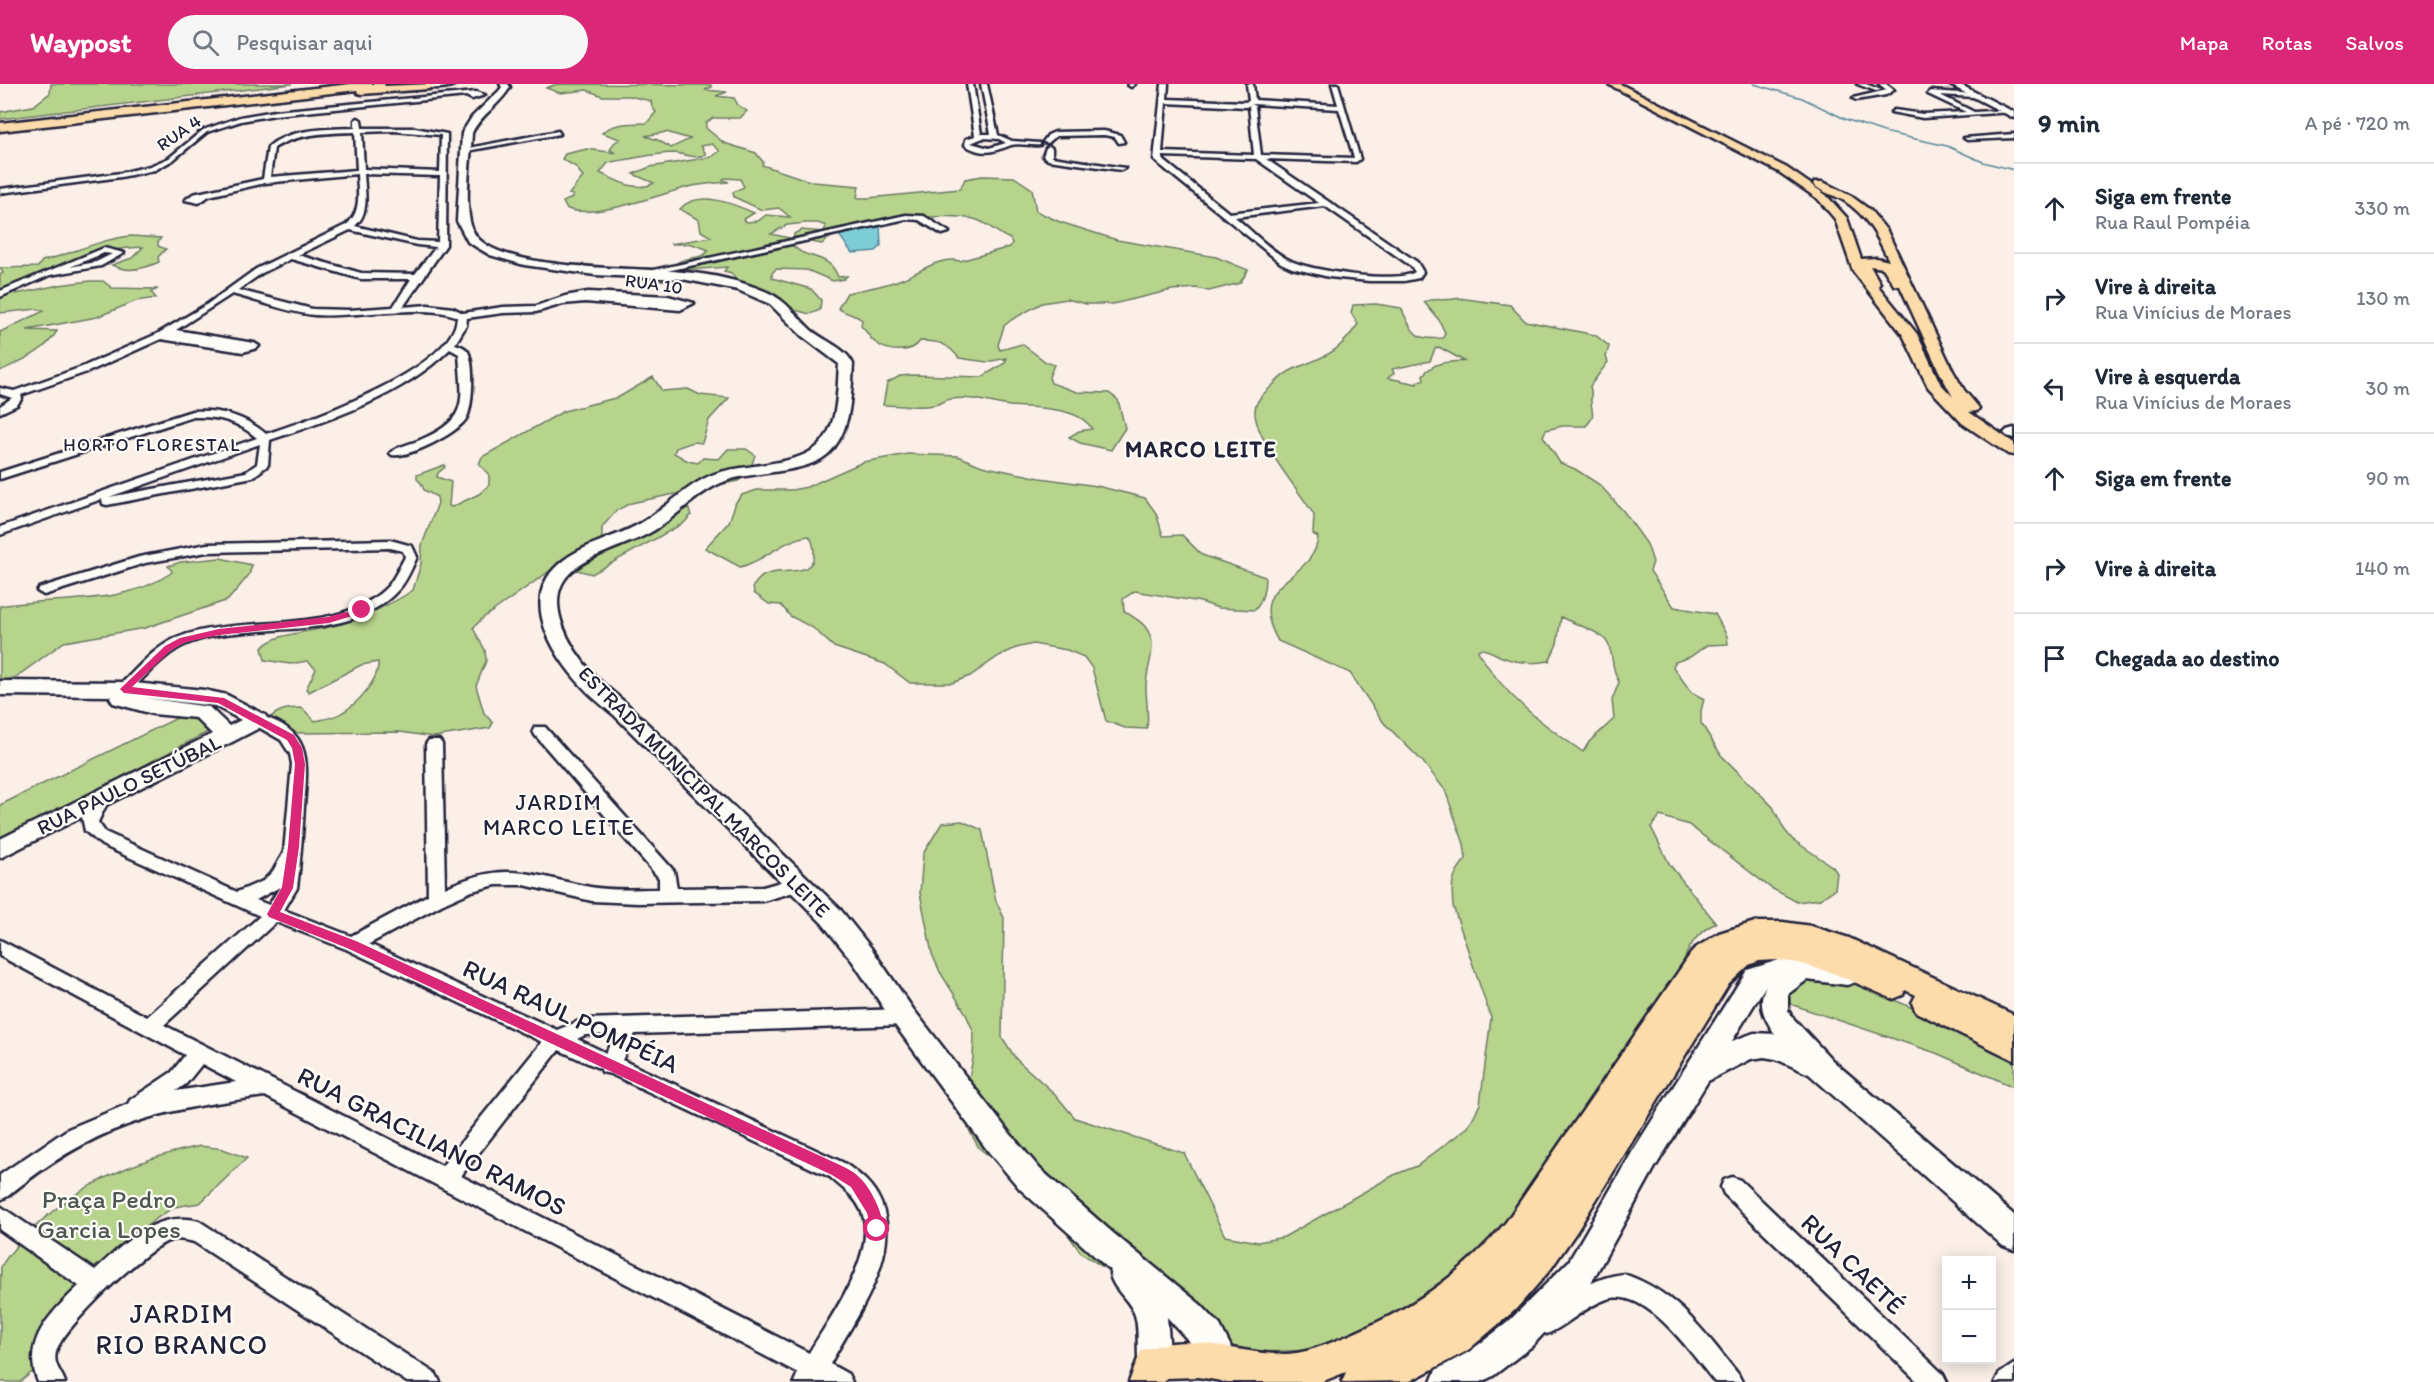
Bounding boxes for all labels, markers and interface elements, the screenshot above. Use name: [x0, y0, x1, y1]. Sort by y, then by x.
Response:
search box: [168, 15, 588, 69]
text: Waypost: [30, 25, 132, 59]
icon: search: [189, 26, 222, 59]
text: Pesquisar aqui: [237, 29, 373, 56]
text: Mapa: [2180, 30, 2229, 55]
text: Rotas: [2262, 30, 2312, 55]
text: Salvos: [2345, 30, 2404, 55]
text: 9 min: [2038, 107, 2100, 139]
street label: RUA 4: [152, 110, 206, 156]
text: A pé · 720 m: [2305, 111, 2410, 135]
text: Siga em frente: [2095, 183, 2231, 210]
icon: ahead: [2038, 192, 2071, 225]
text: 330 m: [2355, 196, 2410, 220]
text: Rua Raul Pompéia: [2095, 210, 2250, 234]
street label: RUA 10: [624, 269, 684, 299]
text: Vire à direita: [2095, 273, 2216, 300]
icon: right: [2038, 282, 2071, 315]
text: 130 m: [2356, 286, 2410, 310]
text: Rua Vinícius de Moraes: [2095, 300, 2292, 324]
text: Vire à esquerda: [2095, 363, 2240, 390]
icon: left: [2038, 372, 2071, 405]
text: 30 m: [2365, 376, 2410, 400]
text: Rua Vinícius de Moraes: [2095, 390, 2292, 414]
district label: HORTO FLORESTAL: [63, 434, 241, 456]
district label: MARCO LEITE: [1125, 436, 1277, 463]
icon: ahead: [2038, 462, 2071, 495]
text: Siga em frente: [2095, 465, 2231, 492]
text: 90 m: [2366, 466, 2410, 490]
icon: right: [2038, 552, 2071, 585]
text: Vire à direita: [2095, 555, 2216, 582]
text: 140 m: [2355, 556, 2410, 580]
route end: [348, 596, 374, 622]
icon: arrive: [2038, 642, 2071, 675]
text: Chegada ao destino: [2095, 645, 2279, 672]
street label: ESTRADA MUNICIPAL MARCOS LEITE: [573, 661, 835, 923]
street label: RUA PAULO SETÚBAL: [33, 729, 225, 840]
district label: JARDIM MARCO LEITE: [483, 789, 635, 841]
street label: RUA RAUL POMPÉIA: [458, 952, 685, 1080]
street label: RUA GRACILIANO RAMOS: [292, 1059, 572, 1223]
park label: Praça Pedro Garcia Lopes: [37, 1183, 181, 1245]
street label: RUA CAETÉ: [1794, 1207, 1912, 1321]
route start: [863, 1215, 889, 1241]
map controls: [1942, 1256, 1996, 1364]
button: +: [1942, 1256, 1996, 1310]
district label: JARDIM RIO BRANCO: [95, 1297, 269, 1361]
button: −: [1942, 1310, 1996, 1364]

